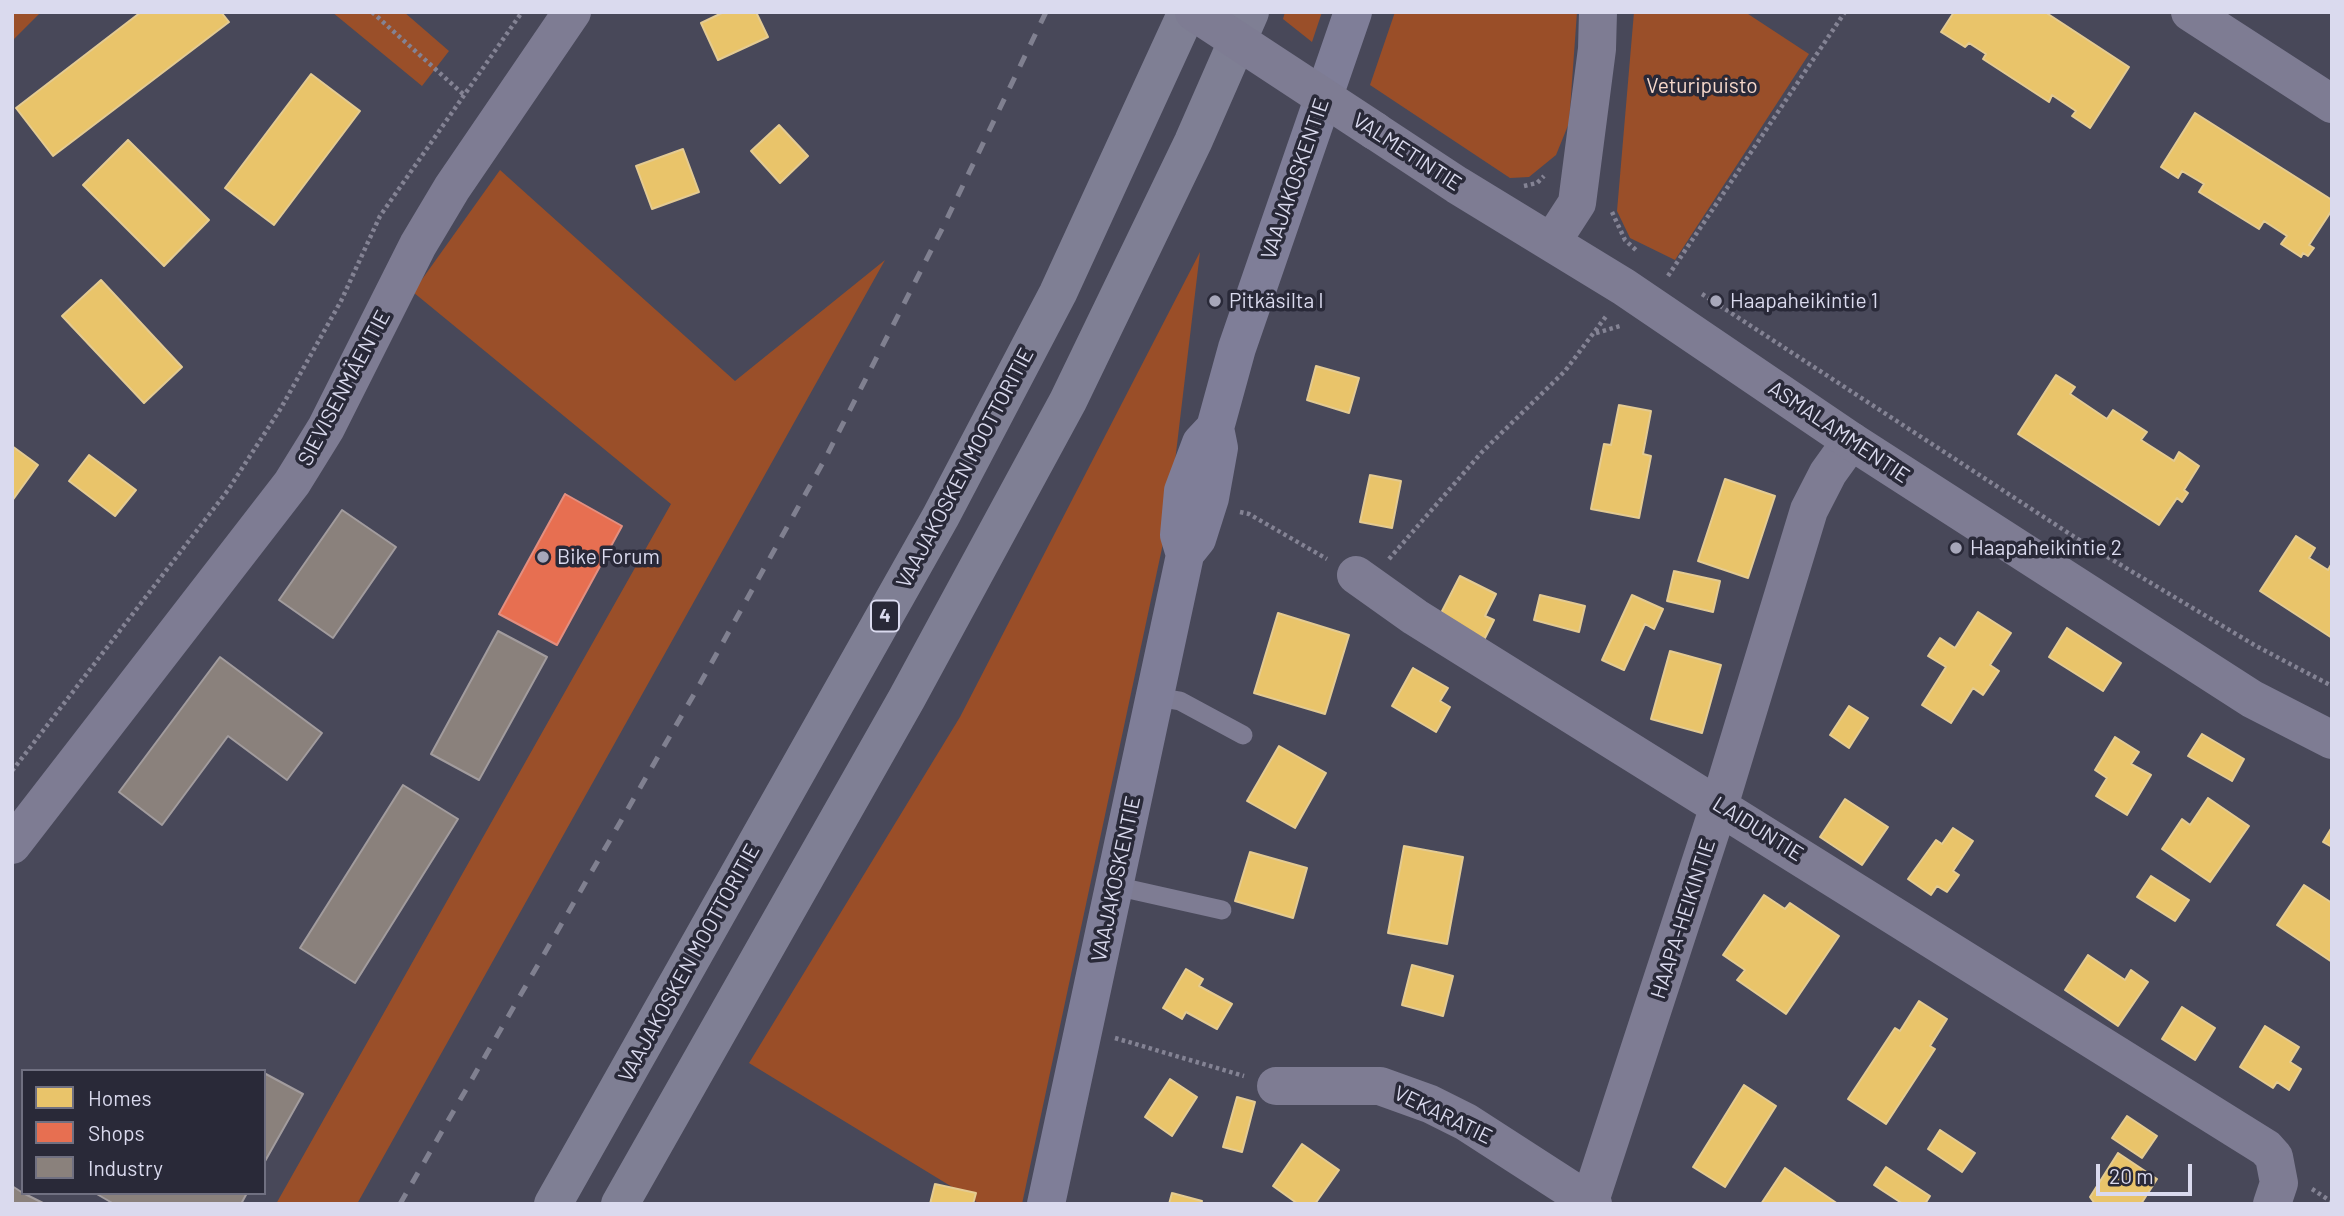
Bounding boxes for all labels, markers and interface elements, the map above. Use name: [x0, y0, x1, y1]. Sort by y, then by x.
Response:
park label: Veturipuisto: [1646, 73, 1758, 99]
street label: VAAJAKOSKENTIE: [1256, 95, 1334, 263]
street label: VALMETINTIE: [1348, 108, 1466, 196]
place label: Pitkäsilta I: [1229, 288, 1324, 314]
place label: Haapaheikintie 1: [1730, 288, 1878, 314]
marker: Pitkäsilta I: [1207, 293, 1223, 309]
marker: Haapaheikintie 1: [1708, 293, 1724, 309]
street label: SIEVISENMÄENTIE: [292, 306, 396, 470]
street label: VAAJAKOSKEN MOOTTORITIE: [891, 344, 1039, 592]
street label: ASMALAMMENTIE: [1764, 376, 1914, 488]
place label: Haapaheikintie 2: [1970, 535, 2122, 561]
marker: Haapaheikintie 2: [1948, 540, 1964, 556]
place label: Bike Forum: [557, 544, 660, 570]
marker: Bike Forum: [535, 549, 551, 565]
road number: 4: [871, 600, 899, 632]
street label: LAIDUNTIE: [1708, 791, 1808, 867]
street label: VAAJAKOSKENTIE: [1086, 794, 1146, 964]
street label: HAAPA-HEIKINTIE: [1645, 836, 1721, 1002]
street label: VAAJAKOSKEN MOOTTORITIE: [613, 840, 765, 1086]
legend: [21, 1069, 266, 1195]
street label: VEKARATIE: [1390, 1080, 1496, 1150]
text: Homes: [88, 1085, 152, 1110]
text: Shops: [88, 1120, 145, 1145]
scale bar: [2099, 1150, 2195, 1194]
text: Industry: [88, 1155, 163, 1180]
text: 20 m: [2109, 1163, 2154, 1188]

